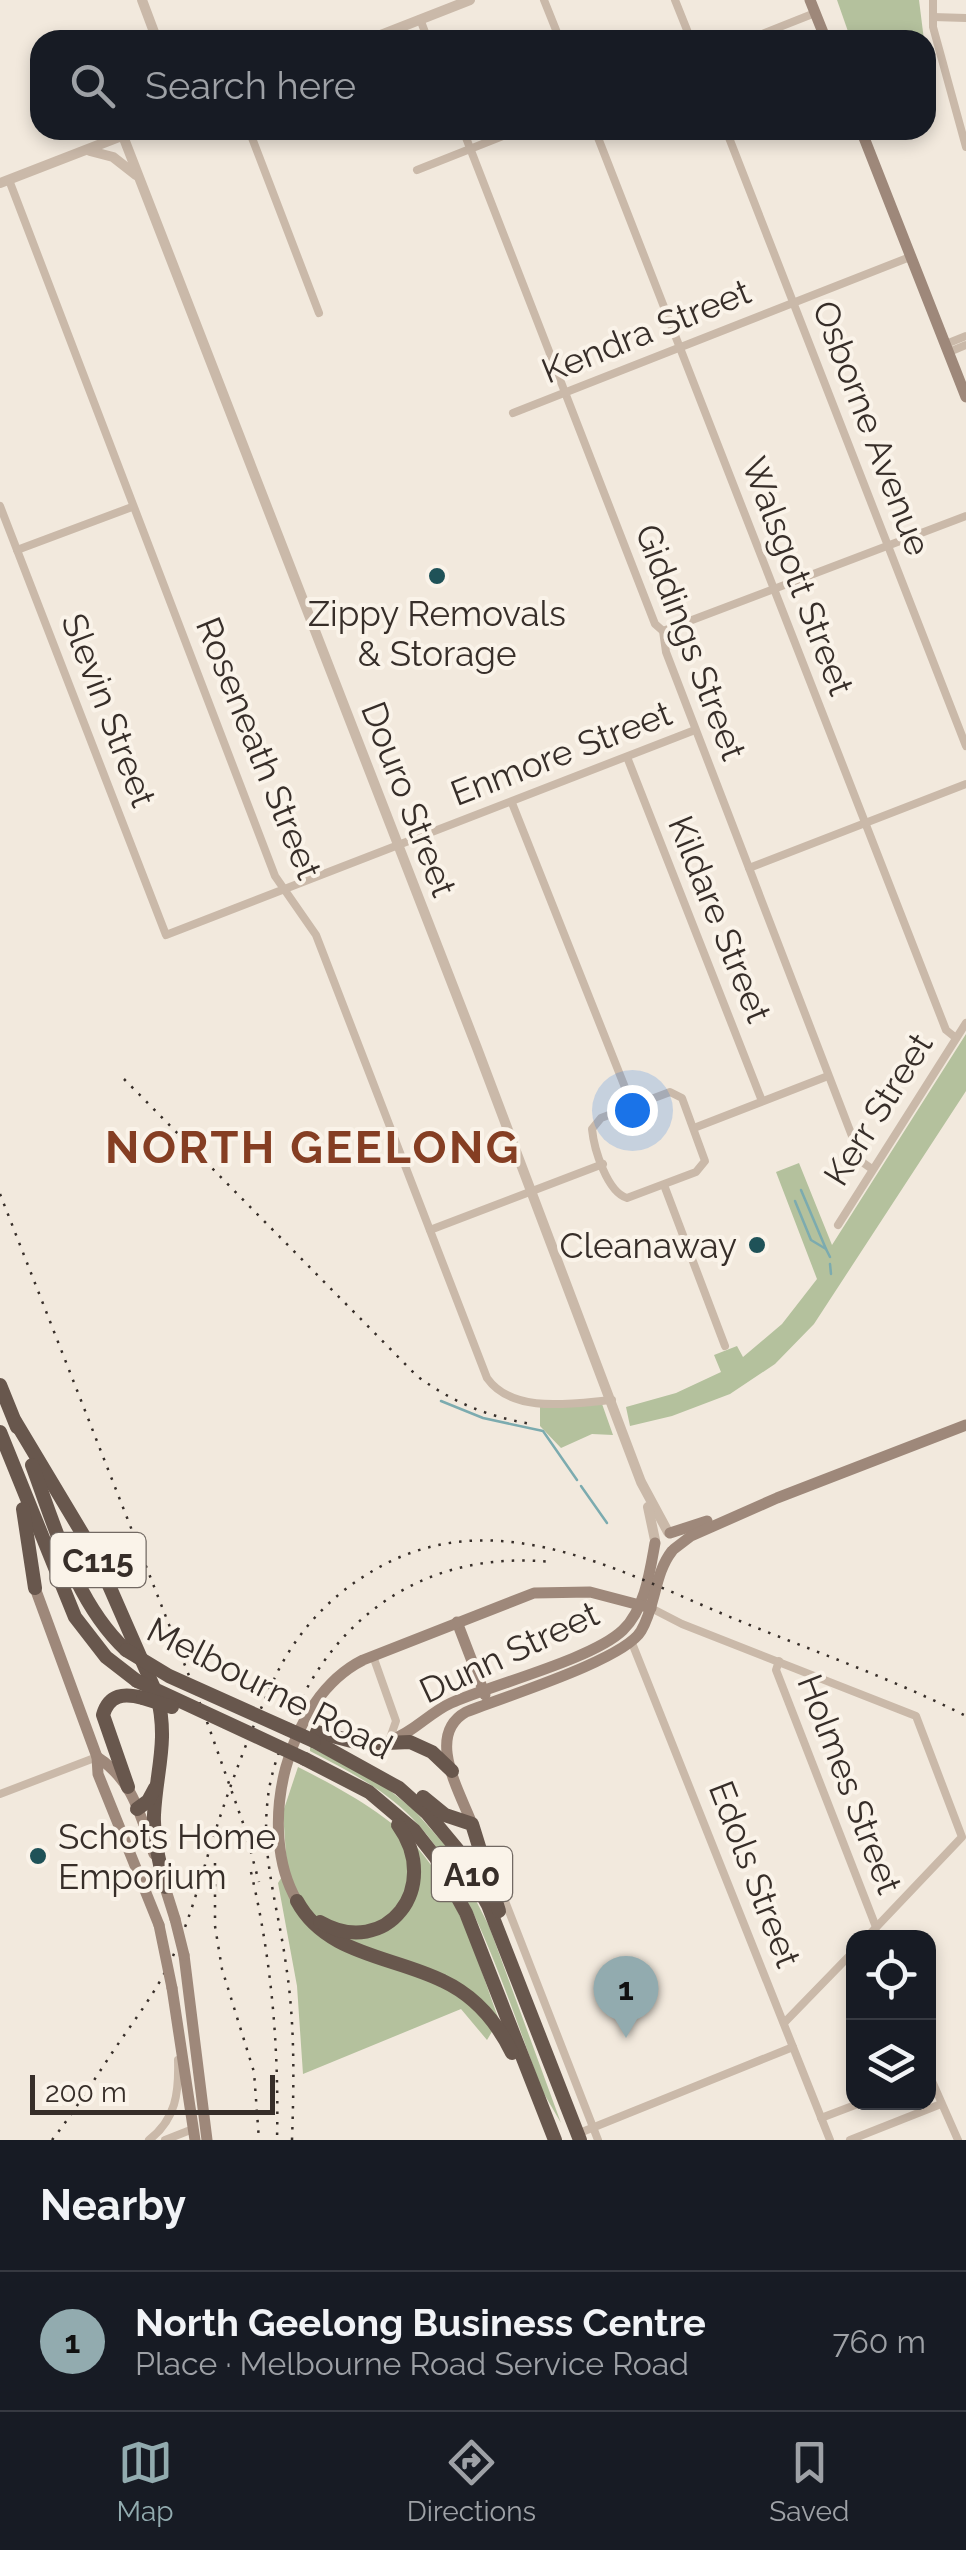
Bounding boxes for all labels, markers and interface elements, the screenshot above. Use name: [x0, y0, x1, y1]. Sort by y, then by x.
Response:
search box: [30, 30, 936, 140]
icon: search: [65, 58, 120, 113]
text: Search here: [145, 63, 356, 108]
street label: Kendra Street: [536, 270, 757, 391]
street label: Osborne Avenue: [805, 295, 939, 561]
street label: Walsgott Street: [734, 451, 862, 701]
street label: Giddings Street: [627, 519, 755, 766]
marker: Zippy Removals & Storage: [426, 565, 448, 587]
place label: Zippy Removals & Storage: [308, 593, 566, 674]
street label: Slevin Street: [53, 608, 165, 813]
street label: Roseneath Street: [188, 611, 330, 885]
street label: Enmore Street: [445, 692, 677, 814]
street label: Douro Street: [353, 696, 465, 902]
street label: Kildare Street: [660, 810, 780, 1028]
street label: Kerr Street: [815, 1025, 941, 1193]
your location: [607, 1085, 658, 1136]
district label: NORTH GEELONG: [105, 1121, 521, 1174]
place label: Cleanaway: [559, 1225, 737, 1266]
marker: Cleanaway: [746, 1234, 768, 1256]
road number: C115: [51, 1533, 146, 1587]
street label: Dunn Street: [413, 1593, 605, 1711]
street label: Melbourne Road: [140, 1608, 400, 1768]
street label: Holmes Street: [789, 1669, 911, 1900]
street label: Edols Street: [701, 1775, 809, 1973]
place label: Schots Home Emporium: [58, 1816, 276, 1897]
marker: Schots Home Emporium: [27, 1845, 49, 1867]
road number: A10: [432, 1847, 512, 1901]
map controls: [846, 1930, 936, 2110]
button: locate: [846, 1930, 936, 2020]
pin: 1: [594, 1956, 658, 2038]
button: layers: [846, 2020, 936, 2110]
scale bar: [30, 2070, 275, 2114]
text: 200 m: [45, 2076, 127, 2109]
text: Nearby: [40, 2181, 186, 2230]
text: North Geelong Business Centre: [135, 2300, 706, 2345]
text: 1: [65, 2323, 80, 2360]
text: 760 m: [832, 2323, 926, 2360]
text: Place · Melbourne Road Service Road: [135, 2345, 689, 2382]
tab: Map: [117, 2435, 174, 2528]
tab: Directions: [407, 2435, 536, 2528]
tab: Saved: [769, 2435, 849, 2528]

